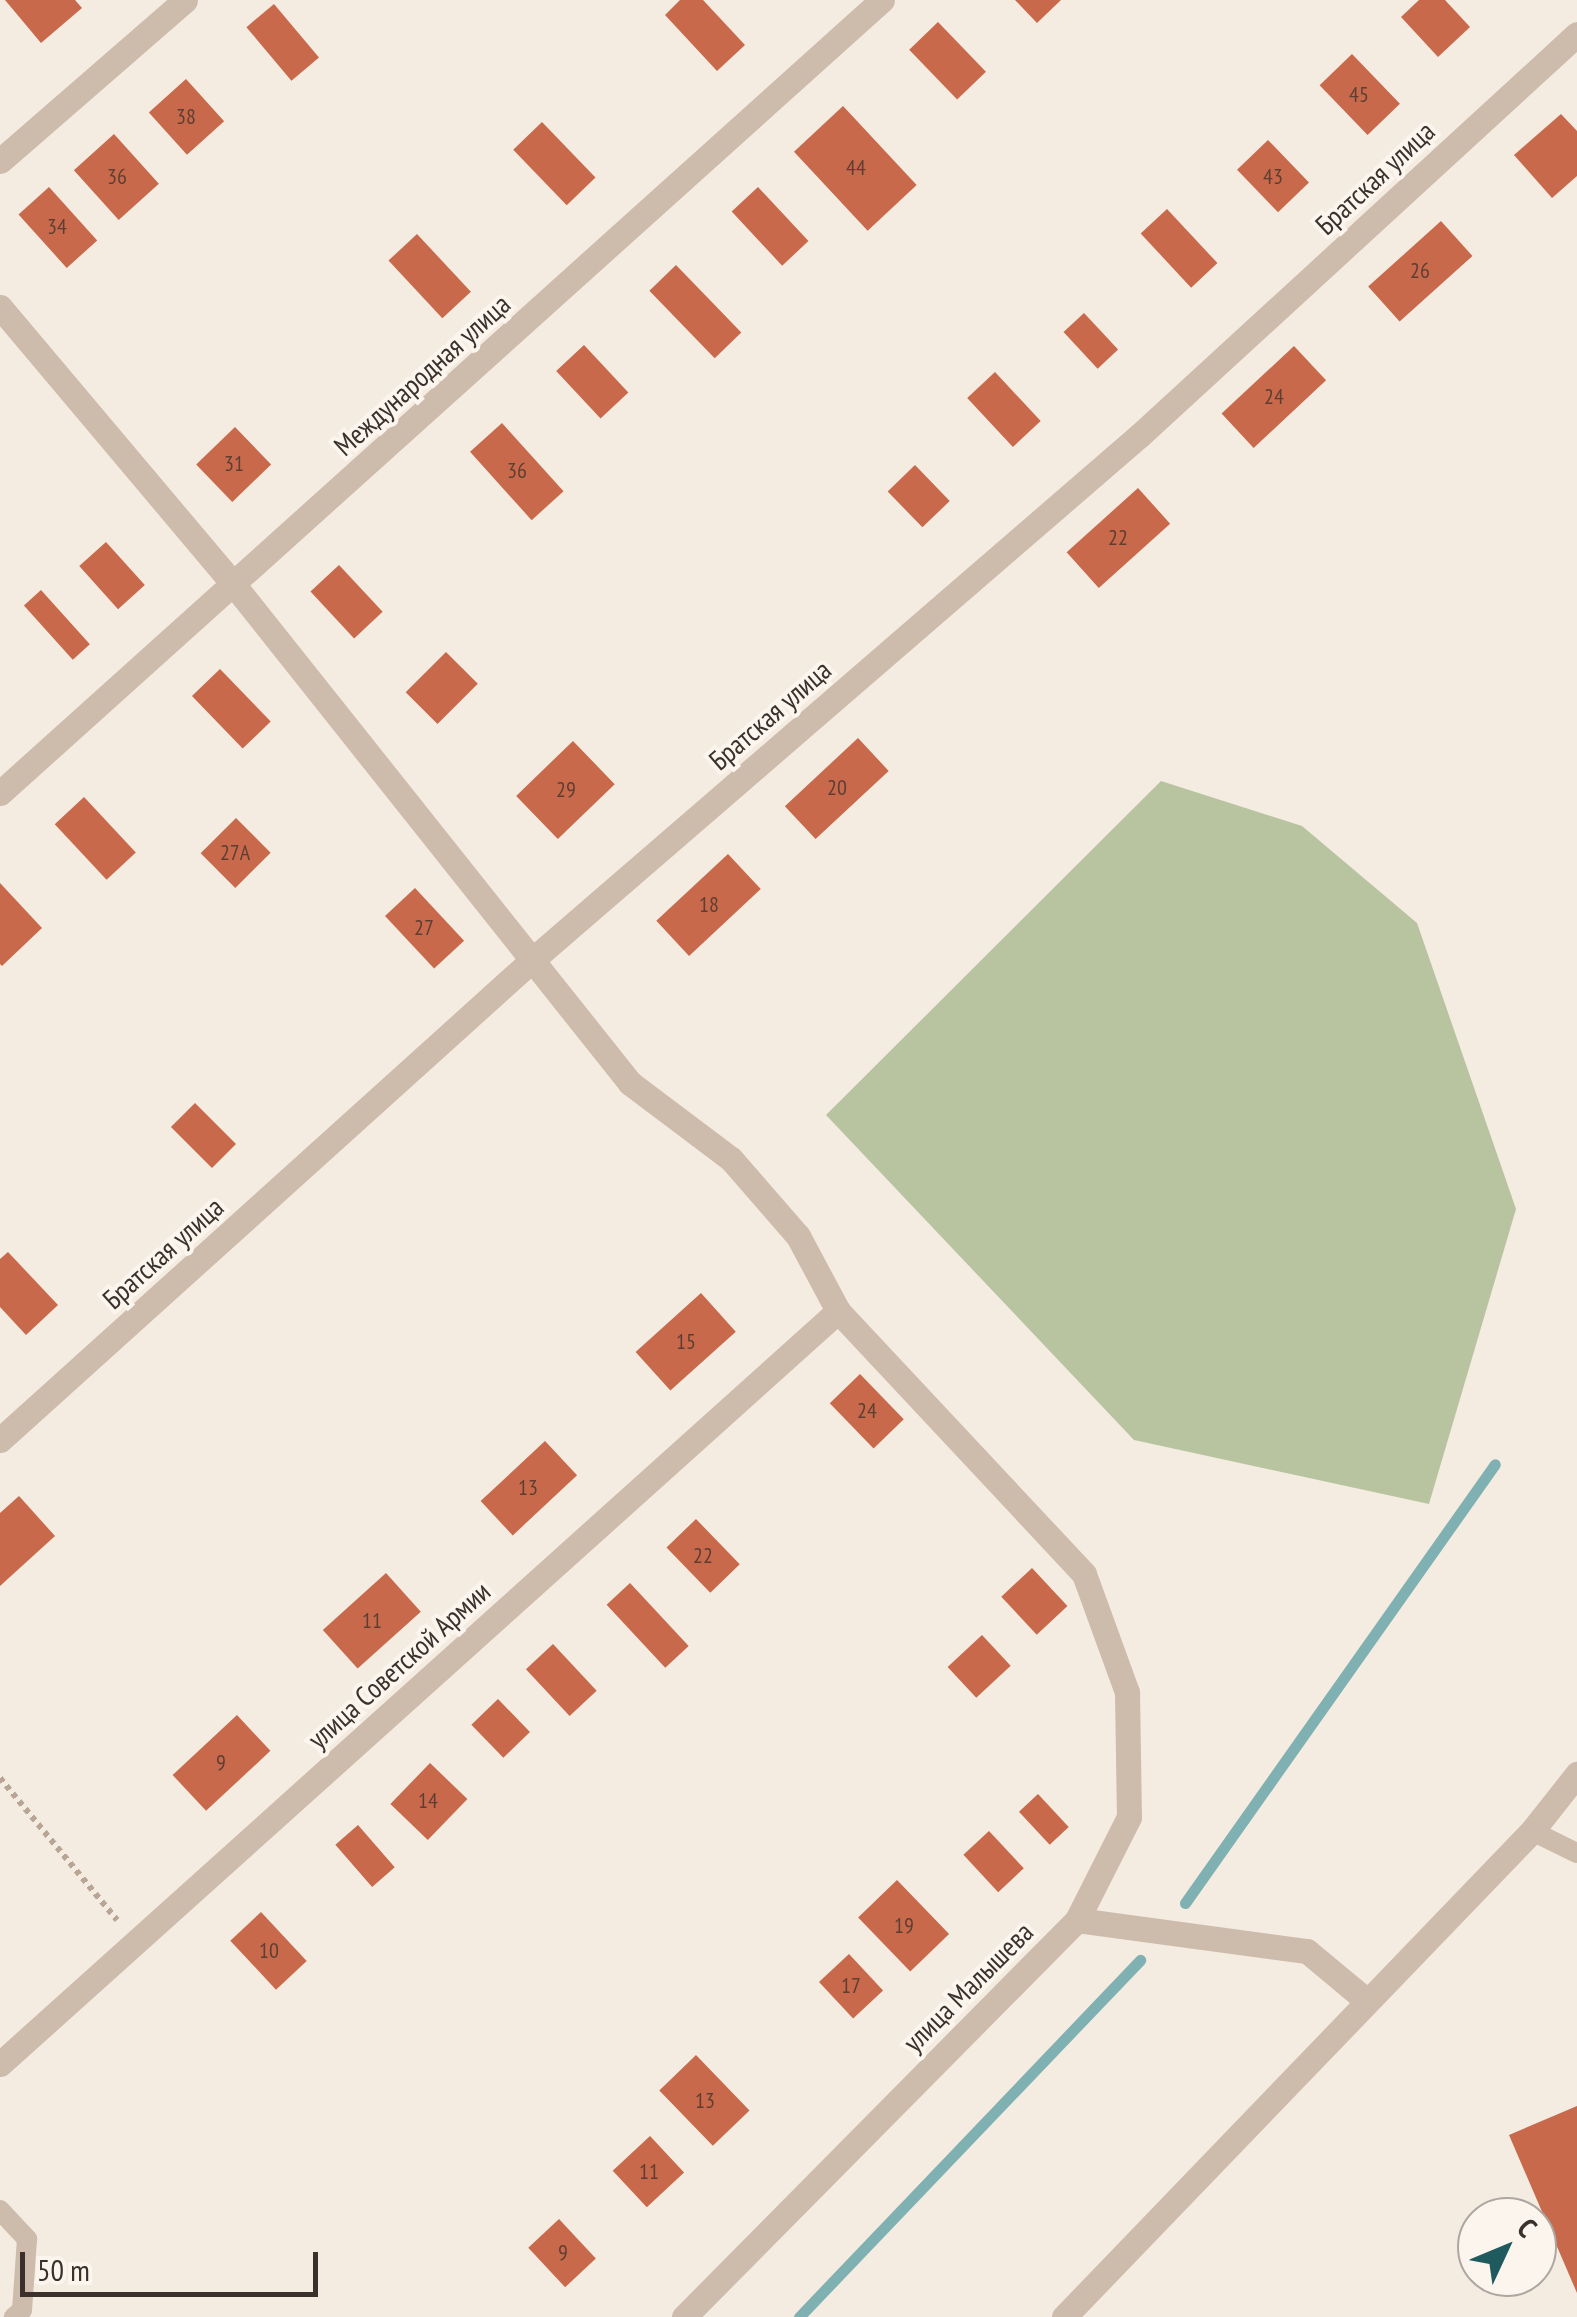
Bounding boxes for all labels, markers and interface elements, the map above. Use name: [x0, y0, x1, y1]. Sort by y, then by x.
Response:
house number: 45: [1349, 82, 1369, 108]
house number: 38: [176, 104, 196, 130]
street label: Братская улица: [1308, 114, 1442, 242]
house number: 44: [846, 155, 866, 181]
house number: 36: [107, 164, 127, 190]
house number: 43: [1263, 164, 1283, 190]
house number: 34: [47, 214, 67, 240]
house number: 26: [1410, 258, 1430, 284]
street label: Международная улица: [327, 287, 517, 463]
house number: 24: [1264, 384, 1284, 410]
house number: 31: [224, 451, 244, 477]
house number: 36: [507, 458, 527, 484]
house number: 22: [1108, 525, 1128, 551]
street label: Братская улица: [702, 653, 838, 777]
house number: 20: [827, 775, 847, 801]
house number: 29: [556, 777, 576, 803]
house number: 27А: [220, 840, 250, 866]
house number: 18: [699, 892, 719, 918]
house number: 27: [414, 915, 434, 941]
street label: Братская улица: [96, 1190, 230, 1316]
house number: 15: [676, 1329, 696, 1355]
house number: 24: [857, 1398, 877, 1424]
house number: 13: [518, 1475, 538, 1501]
house number: 22: [693, 1543, 713, 1569]
street label: улица Советской Армии: [301, 1574, 497, 1756]
house number: 11: [362, 1608, 382, 1634]
house number: 9: [216, 1750, 226, 1776]
house number: 14: [418, 1788, 438, 1814]
house number: 19: [894, 1913, 914, 1939]
street label: улица Малышева: [896, 1915, 1040, 2059]
house number: 10: [259, 1938, 279, 1964]
house number: 17: [841, 1973, 861, 1999]
house number: 13: [695, 2088, 715, 2114]
house number: 11: [639, 2159, 659, 2185]
north arrow: [1457, 2197, 1557, 2297]
text: С: [1510, 2210, 1545, 2245]
scale bar: [25, 2232, 322, 2294]
house number: 9: [558, 2240, 568, 2266]
text: 50 m: [37, 2250, 90, 2289]

